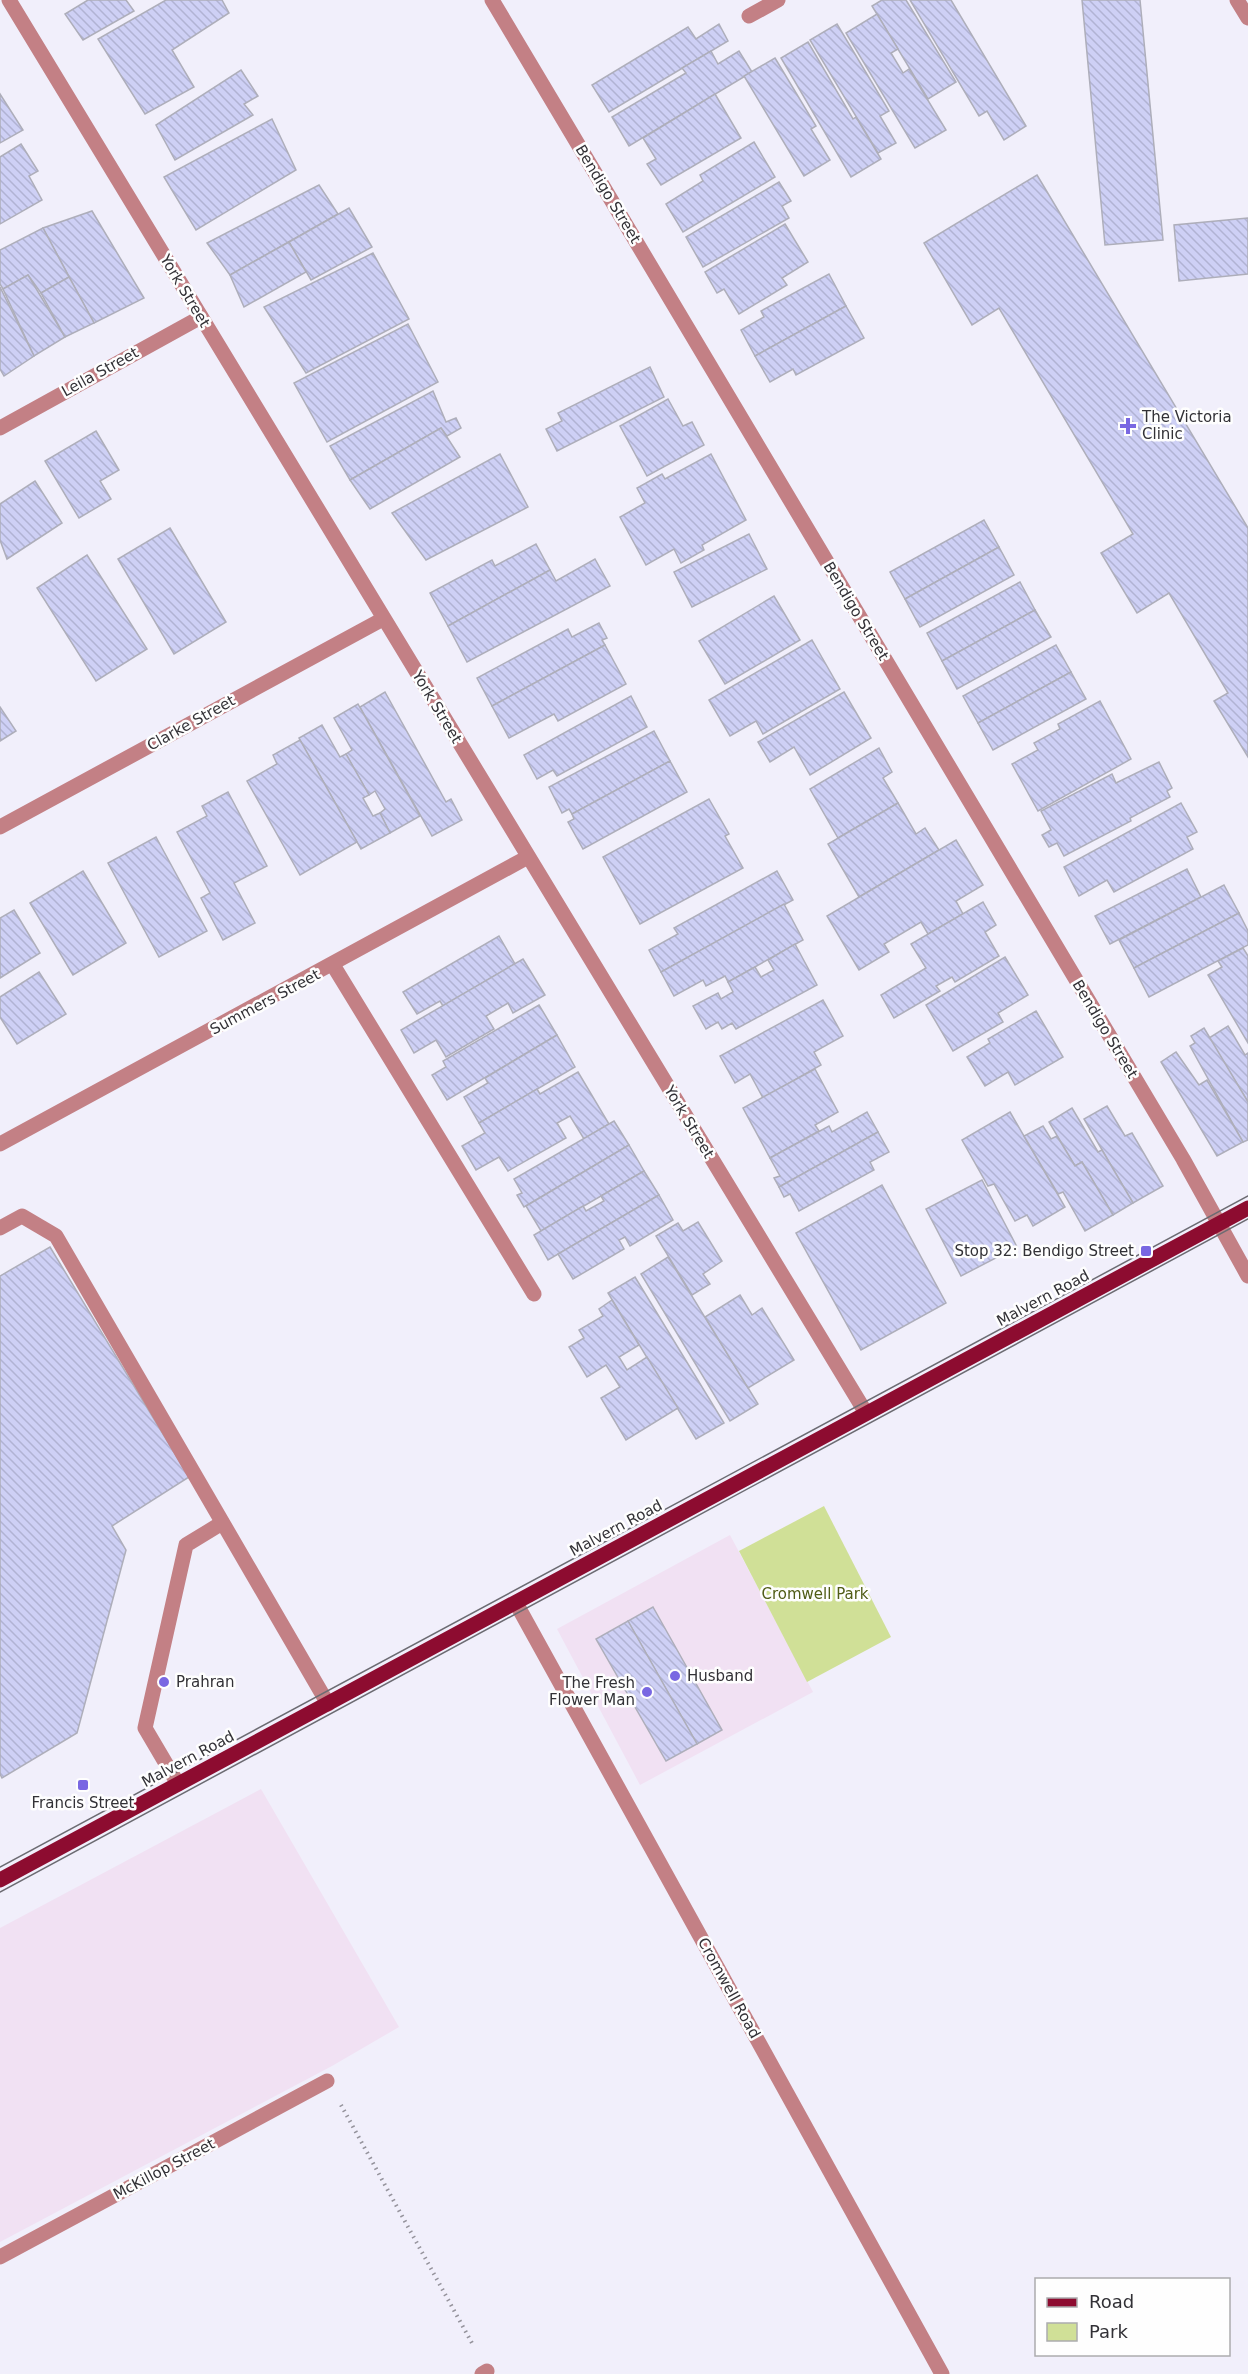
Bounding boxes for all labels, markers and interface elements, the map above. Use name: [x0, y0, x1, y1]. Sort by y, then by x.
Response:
street label: Bendigo Street: [572, 141, 645, 247]
street label: York Street: [156, 251, 214, 331]
street label: Leila Street: [58, 343, 142, 401]
place label: The Victoria Clinic: [1141, 408, 1232, 443]
marker: The Victoria Clinic: [1119, 417, 1137, 435]
street label: Bendigo Street: [820, 558, 893, 664]
street label: York Street: [408, 667, 466, 747]
street label: Clarke Street: [144, 691, 238, 755]
street label: Summers Street: [207, 965, 323, 1039]
street label: Bendigo Street: [1069, 976, 1142, 1082]
street label: York Street: [660, 1082, 718, 1162]
place label: Stop 32: Bendigo Street: [954, 1242, 1134, 1260]
marker: Stop 32: Bendigo Street: [1139, 1244, 1153, 1258]
street label: Malvern Road: [994, 1266, 1092, 1330]
street label: Malvern Road: [567, 1496, 665, 1560]
park label: Cromwell Park: [761, 1585, 869, 1603]
place label: Husband: [687, 1667, 753, 1685]
marker: Husband: [668, 1669, 682, 1683]
place label: Prahran: [176, 1673, 235, 1691]
place label: The Fresh Flower Man: [549, 1674, 635, 1709]
marker: Prahran: [157, 1675, 171, 1689]
marker: The Fresh Flower Man: [640, 1685, 654, 1699]
street label: Malvern Road: [139, 1727, 237, 1791]
marker: Francis Street: [76, 1778, 90, 1792]
place label: Francis Street: [32, 1794, 135, 1812]
street label: Cromwell Road: [694, 1935, 764, 2041]
street label: McKillop Street: [110, 2135, 218, 2203]
legend: [1035, 2278, 1230, 2356]
text: Road: [1089, 2291, 1134, 2312]
text: Park: [1089, 2321, 1128, 2342]

